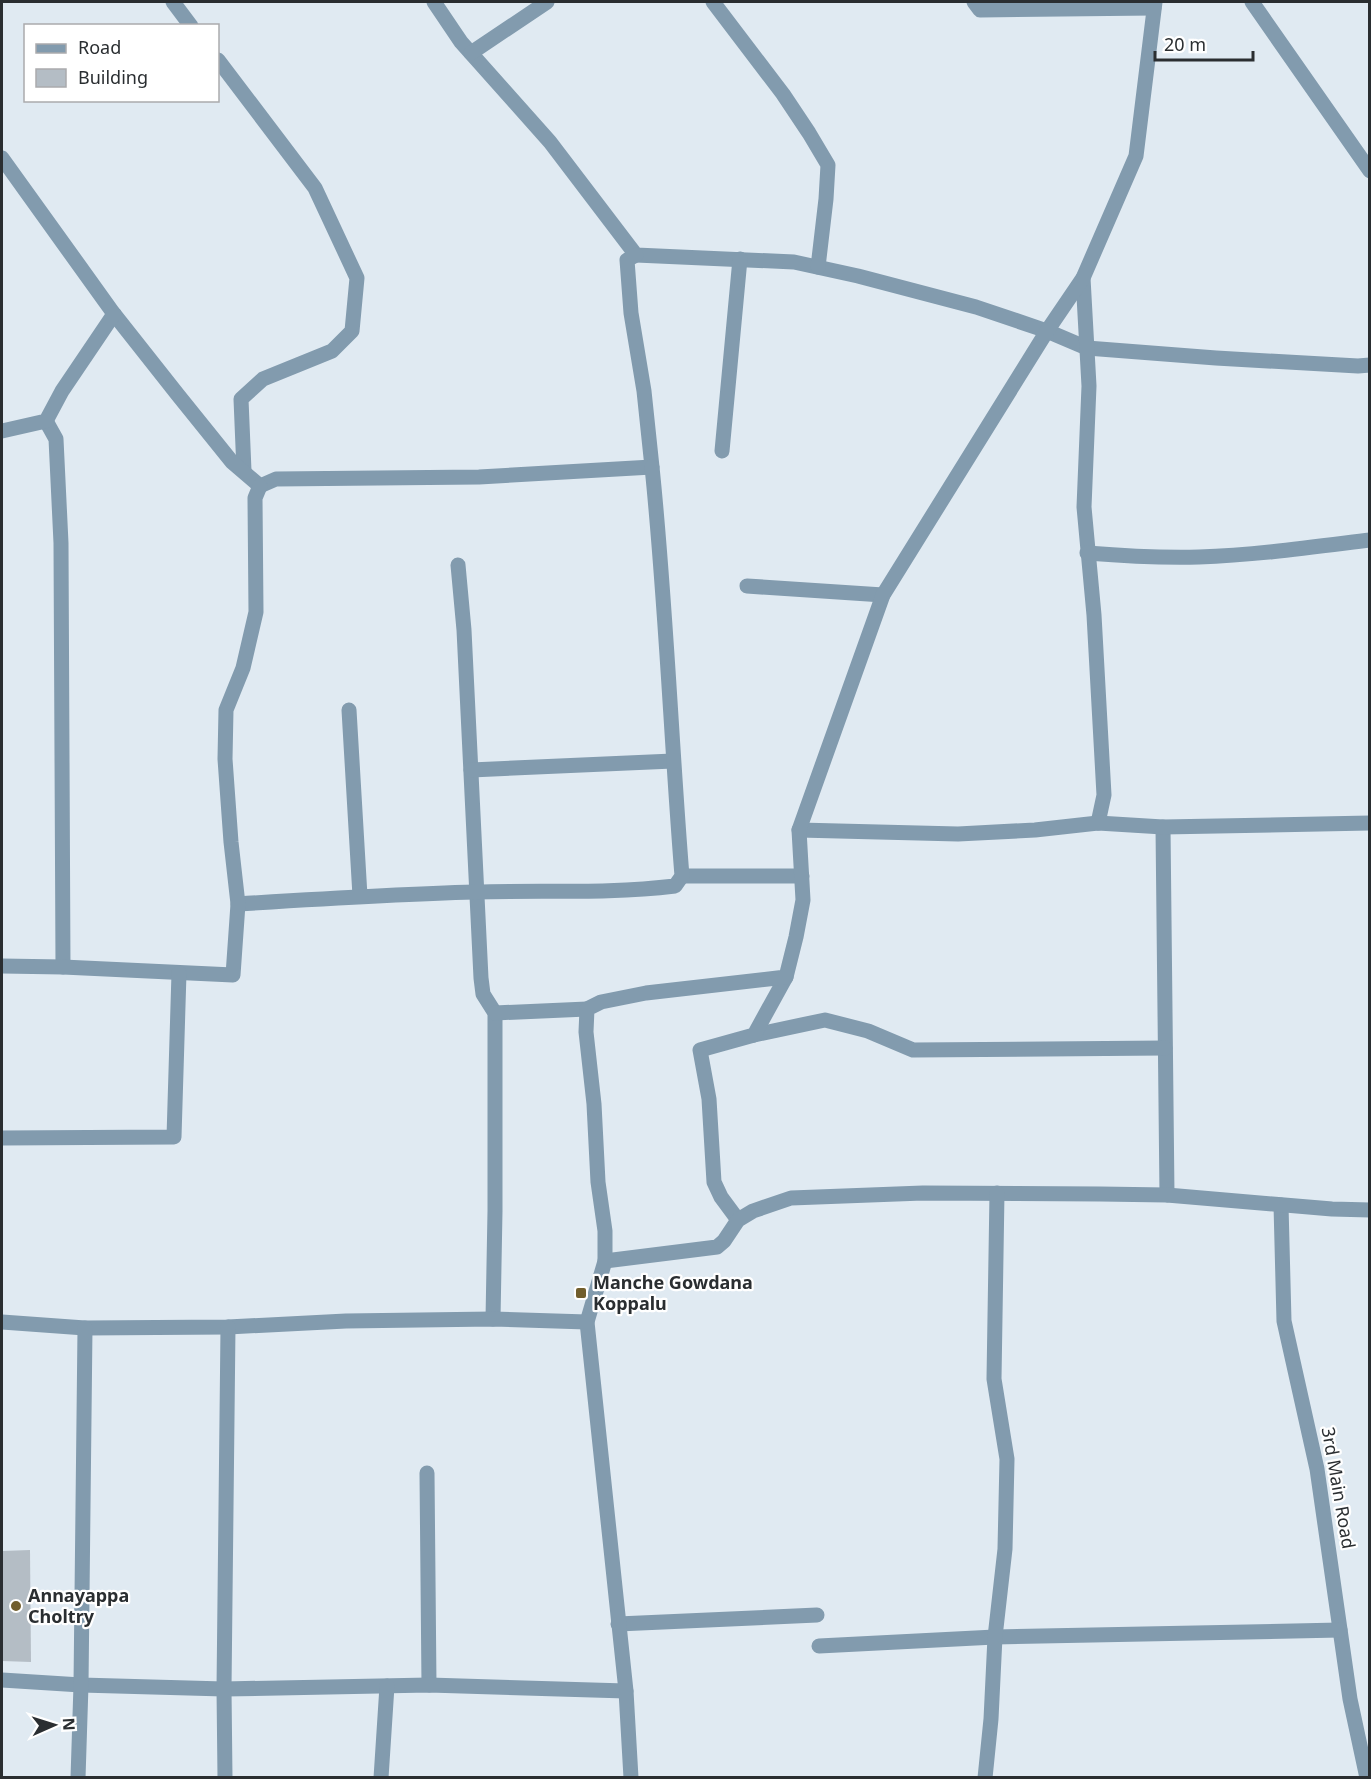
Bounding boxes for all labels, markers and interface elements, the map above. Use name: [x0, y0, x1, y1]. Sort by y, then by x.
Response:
legend: [24, 24, 219, 102]
scale bar: [1155, 24, 1252, 62]
text: 20 m: [1164, 32, 1206, 56]
text: Road: [78, 35, 121, 59]
text: Building: [78, 65, 148, 89]
place label: Manche Gowdana Koppalu: [593, 1270, 753, 1315]
marker: Manche Gowdana Koppalu: [574, 1286, 588, 1300]
street label: 3rd Main Road: [1316, 1425, 1362, 1551]
place label: Annayappa Choltry: [28, 1583, 129, 1628]
marker: Annayappa Choltry: [9, 1599, 23, 1613]
north arrow: [24, 1695, 84, 1755]
text: N: [58, 1717, 80, 1731]

